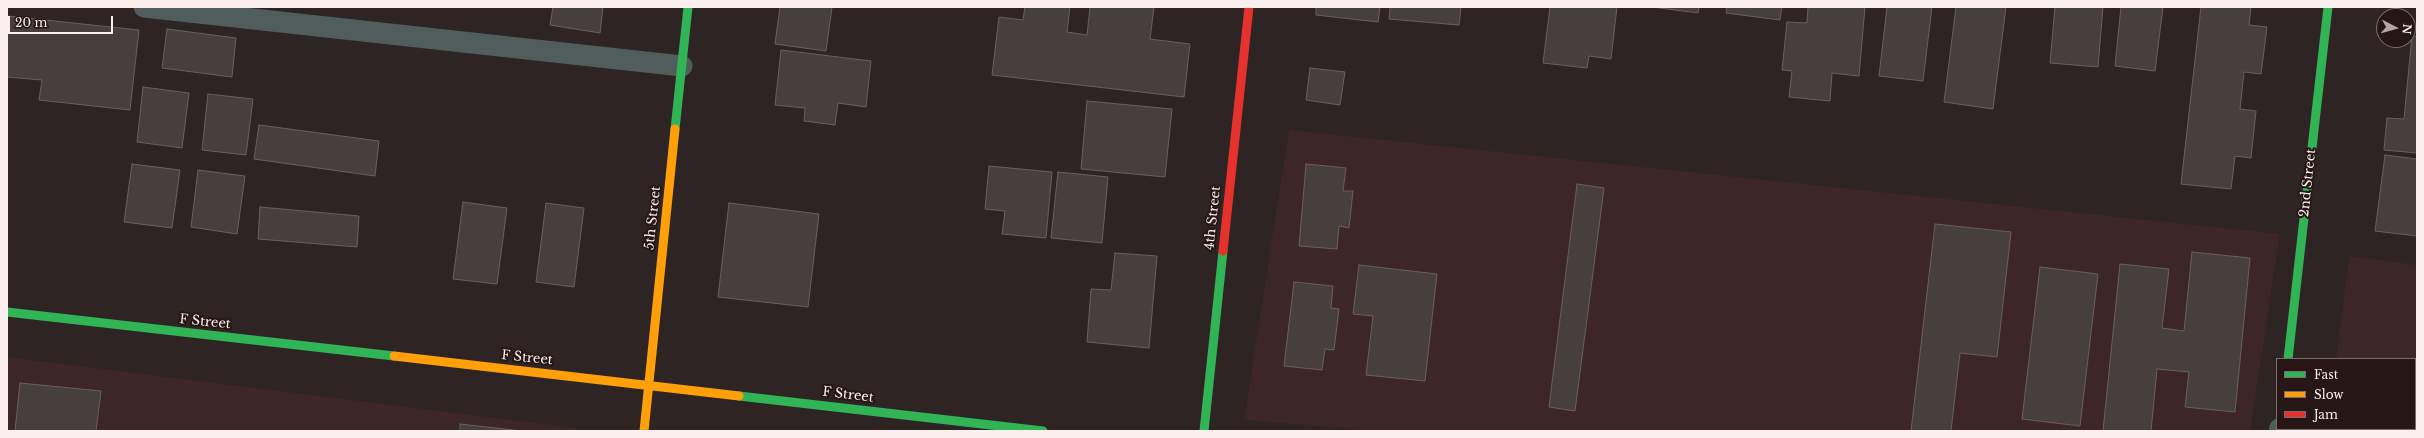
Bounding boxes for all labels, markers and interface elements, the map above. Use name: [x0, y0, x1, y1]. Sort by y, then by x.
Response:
scale bar: [10, 8, 115, 34]
north arrow: [2376, 8, 2416, 48]
text: 20 m: [15, 15, 47, 30]
text: N: [2399, 23, 2414, 35]
street label: 2nd Street: [2297, 148, 2319, 218]
street label: 5th Street: [642, 185, 664, 251]
street label: 4th Street: [1202, 185, 1224, 251]
street label: F Street: [179, 312, 231, 332]
street label: F Street: [501, 348, 553, 368]
legend: [2276, 358, 2416, 430]
text: Fast: [2314, 367, 2338, 382]
street label: F Street: [821, 384, 875, 406]
text: Slow: [2314, 387, 2343, 402]
text: Jam: [2314, 407, 2338, 422]

